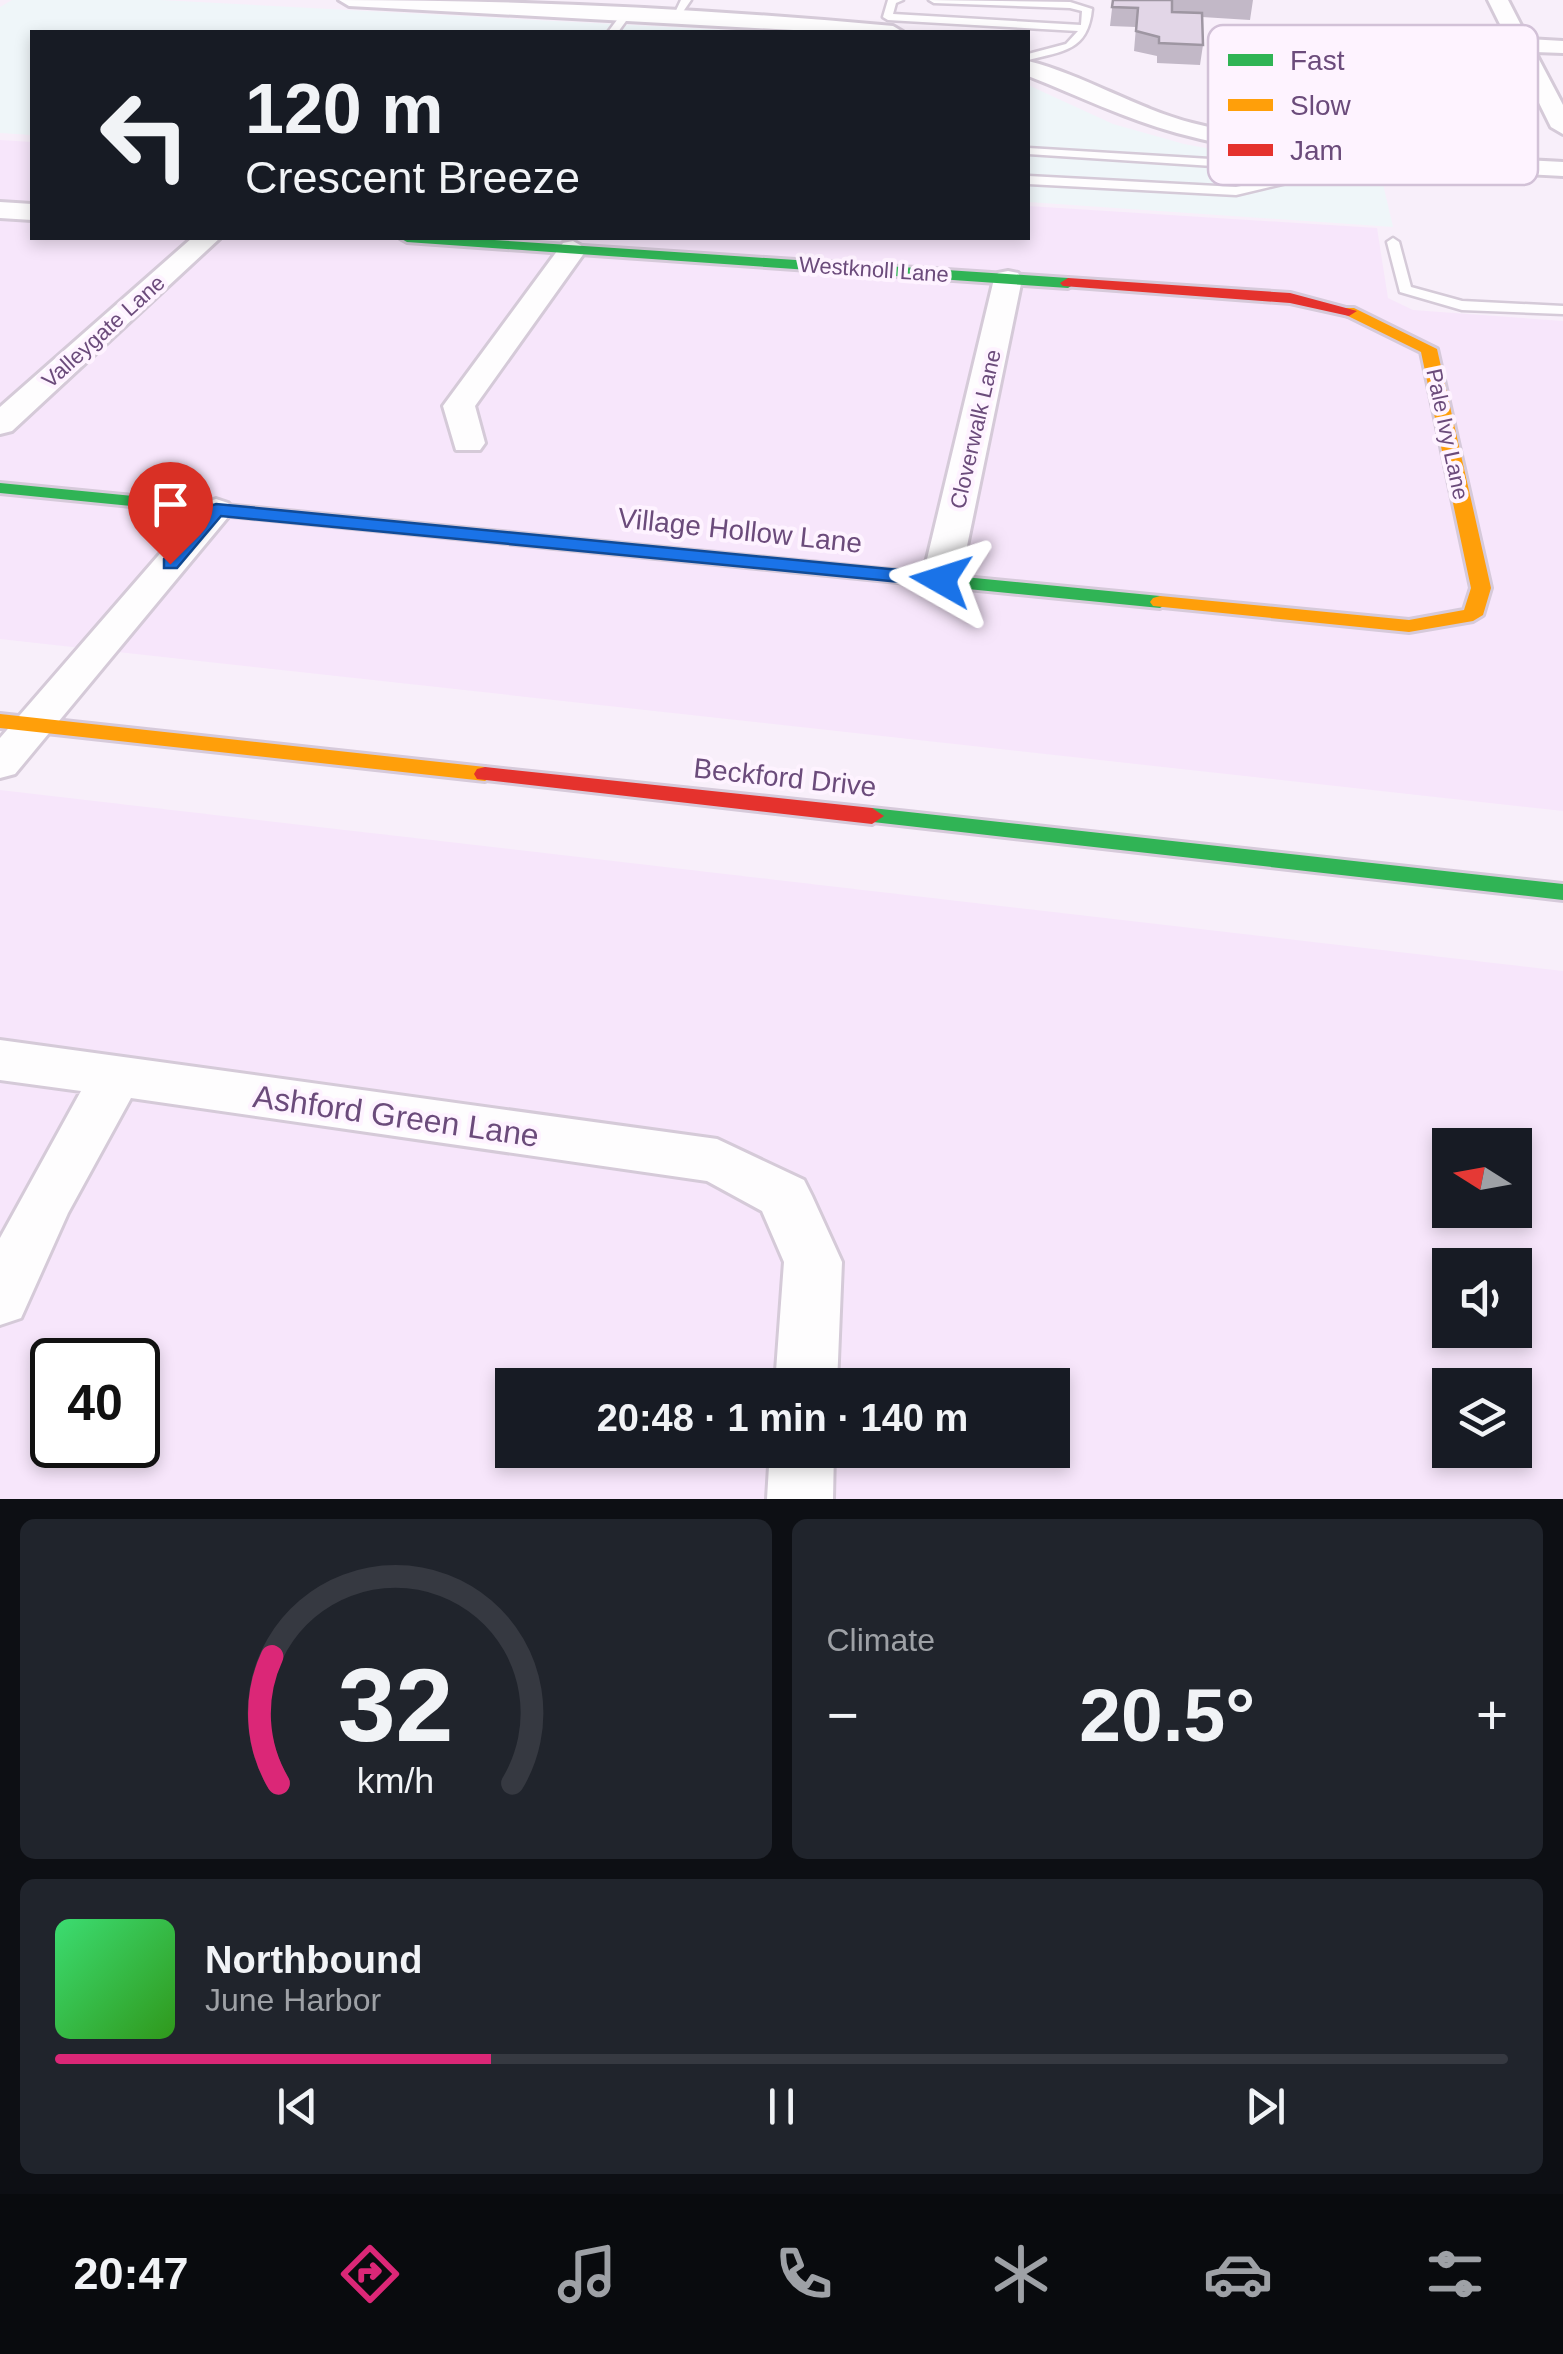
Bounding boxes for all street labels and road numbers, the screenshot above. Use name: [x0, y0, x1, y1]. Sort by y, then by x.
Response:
street label: Westknoll Lane: [798, 252, 950, 287]
street label: Valleygate Lane: [37, 270, 170, 393]
street label: Cloverwalk Lane: [945, 347, 1006, 511]
street label: Pale Ivy Lane: [1421, 366, 1474, 502]
street label: Village Hollow Lane: [616, 502, 864, 559]
street label: Beckford Drive: [692, 752, 878, 803]
street label: Ashford Green Lane: [251, 1078, 541, 1154]

